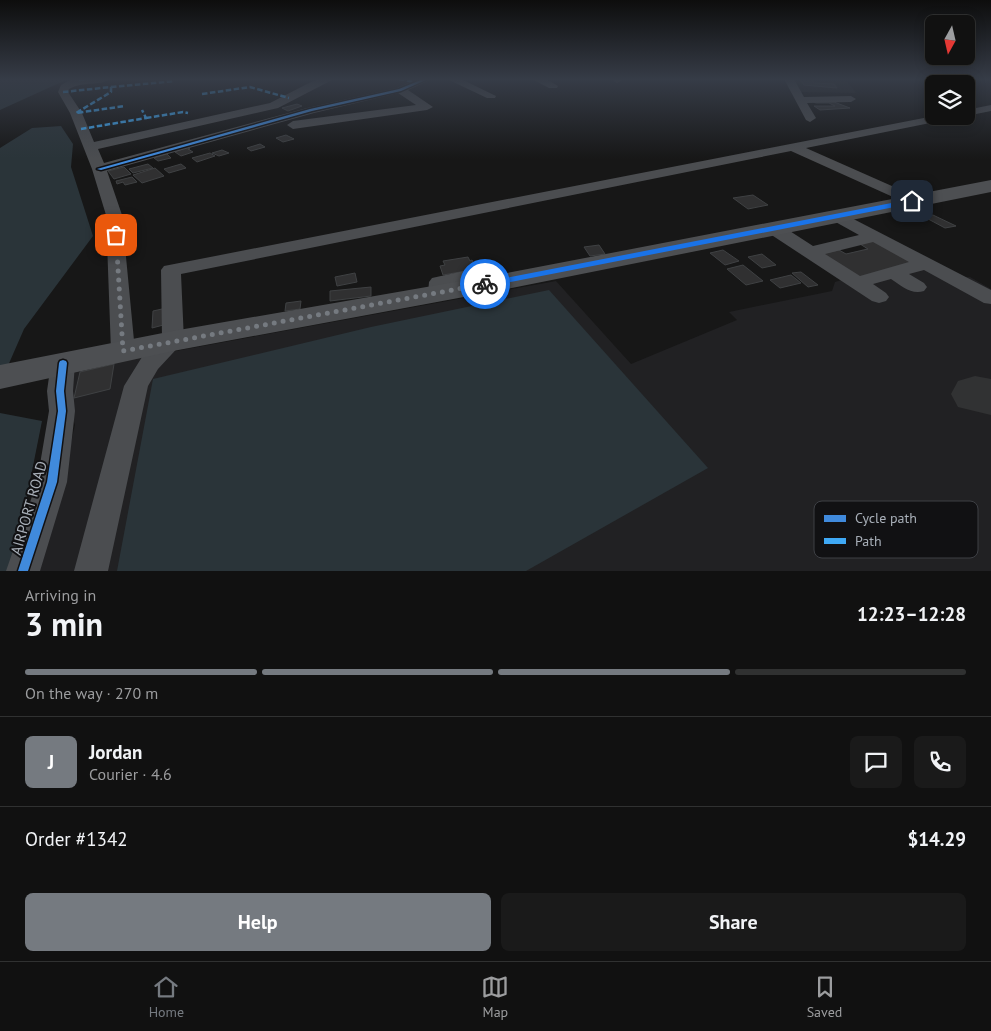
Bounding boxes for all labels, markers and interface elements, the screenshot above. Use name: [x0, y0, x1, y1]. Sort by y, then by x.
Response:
north arrow: [925, 15, 975, 65]
map controls: [925, 15, 975, 125]
button: layers: [925, 75, 975, 125]
pin: [891, 180, 933, 222]
icon: home: [898, 187, 926, 215]
pin: [95, 214, 137, 256]
icon: bag: [102, 221, 130, 249]
courier: [460, 259, 510, 309]
icon: bike: [471, 270, 499, 298]
street label: AIRPORT ROAD: [6, 459, 51, 557]
legend: [814, 501, 978, 558]
text: Cycle path: [855, 509, 917, 527]
text: Path: [855, 532, 882, 550]
text: Arriving in: [25, 585, 96, 605]
text: 12:23–12:28: [857, 602, 966, 626]
text: 3 min: [25, 603, 103, 645]
text: On the way · 270 m: [25, 683, 158, 703]
button: chat: [850, 736, 902, 788]
button: phone: [914, 736, 966, 788]
text: Jordan: [89, 740, 142, 764]
text: J: [48, 750, 54, 774]
text: Courier · 4.6: [89, 764, 172, 784]
text: Order #1342: [25, 827, 128, 851]
text: $14.29: [907, 827, 966, 851]
button: Help: [25, 893, 491, 951]
button: Share: [501, 893, 966, 951]
tab: Home: [149, 973, 184, 1021]
tab: Map: [481, 973, 509, 1021]
tab: Saved: [807, 973, 842, 1021]

